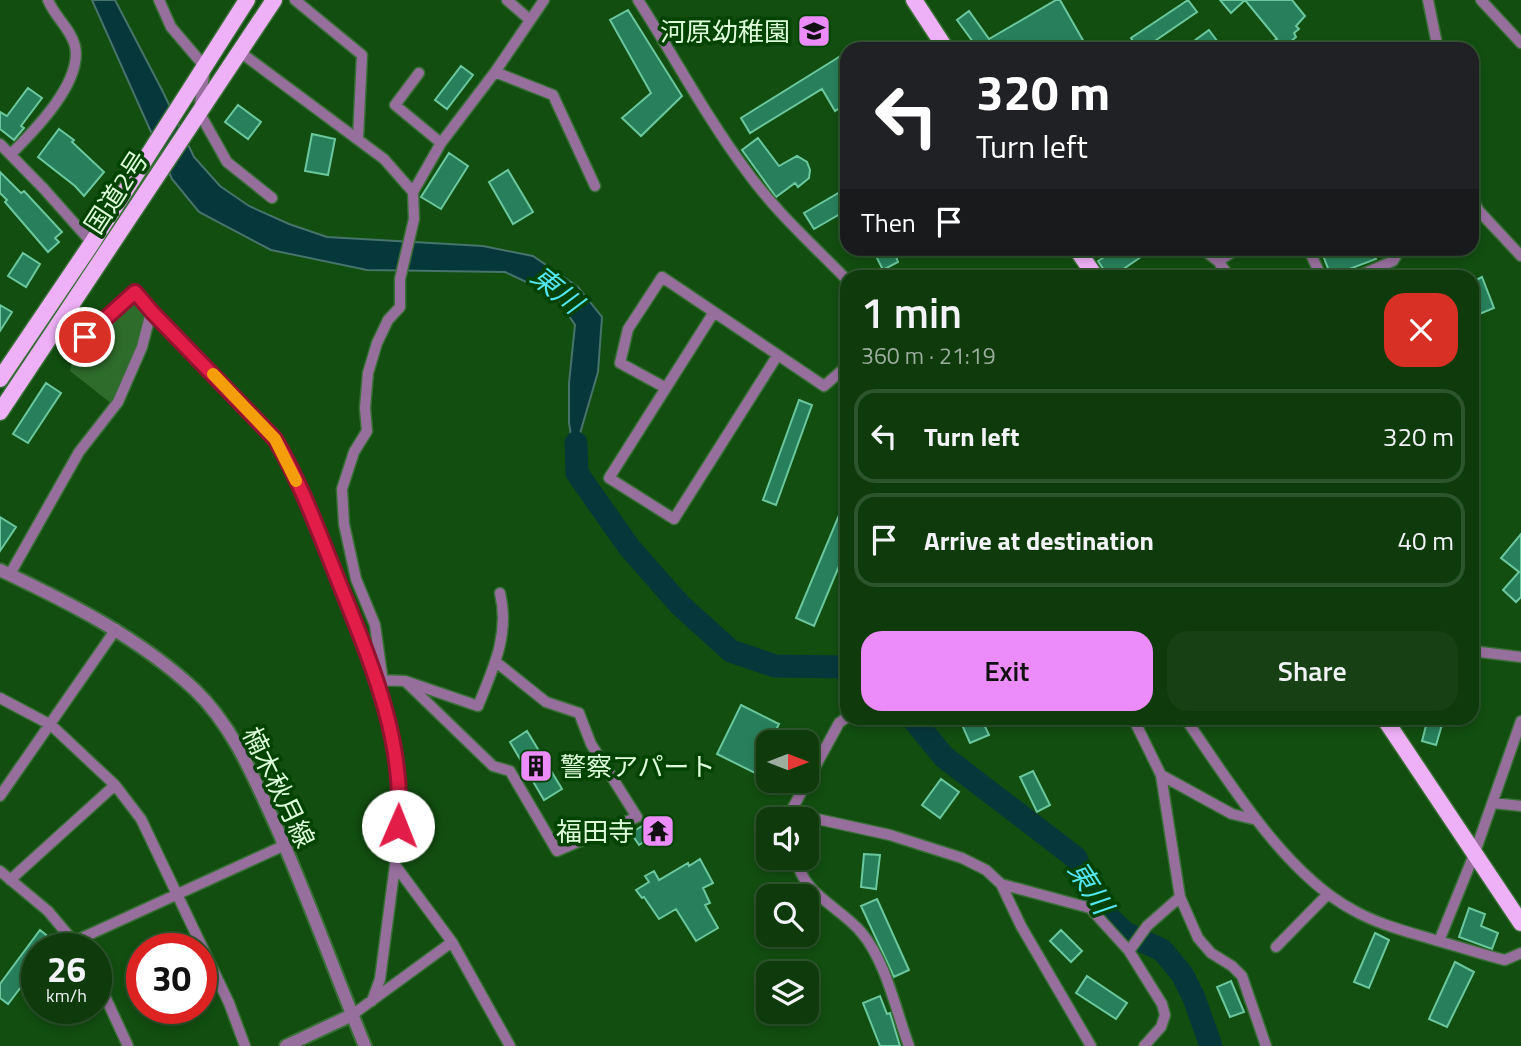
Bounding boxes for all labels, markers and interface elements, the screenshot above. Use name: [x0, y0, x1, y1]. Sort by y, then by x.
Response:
place label: 河原幼稚園: [660, 12, 790, 51]
school or university icon: 河原幼稚園: [795, 12, 833, 50]
text: 320 m: [976, 54, 1110, 129]
icon: left: [861, 70, 952, 161]
text: Turn left: [976, 122, 1088, 170]
street label: 国道2号: [74, 143, 158, 241]
text: Then: [861, 203, 916, 242]
icon: arrive: [930, 203, 968, 241]
water label: 東川: [522, 255, 595, 325]
text: 1 min: [861, 280, 962, 344]
button: close: [1384, 293, 1458, 367]
pin: [55, 307, 115, 367]
icon: arrive: [66, 318, 104, 356]
text: 360 m · 21:19: [861, 338, 996, 373]
icon: left: [865, 417, 903, 455]
text: Turn left: [924, 417, 1019, 456]
text: 320 m: [1383, 417, 1454, 456]
icon: arrive: [865, 521, 903, 559]
text: Arrive at destination: [924, 521, 1154, 560]
text: 40 m: [1397, 521, 1454, 560]
button: Exit: [861, 631, 1153, 711]
button: Share: [1167, 631, 1458, 711]
street label: 楠木秋月線: [233, 720, 325, 854]
north arrow: [756, 730, 819, 793]
map controls: [756, 730, 819, 1024]
building icon: 警察アパート: [517, 747, 555, 785]
place label: 警察アパート: [560, 747, 715, 786]
position arrow: [361, 789, 435, 863]
button: sound: [756, 807, 819, 870]
place label: 福田寺: [556, 812, 634, 851]
temple icon: 福田寺: [639, 812, 677, 850]
water label: 東川: [1058, 852, 1126, 925]
button: search: [756, 884, 819, 947]
speed limit sign: 30: [126, 933, 217, 1024]
text: 26: [47, 942, 86, 996]
button: layers: [756, 961, 819, 1024]
text: km/h: [46, 982, 87, 1009]

